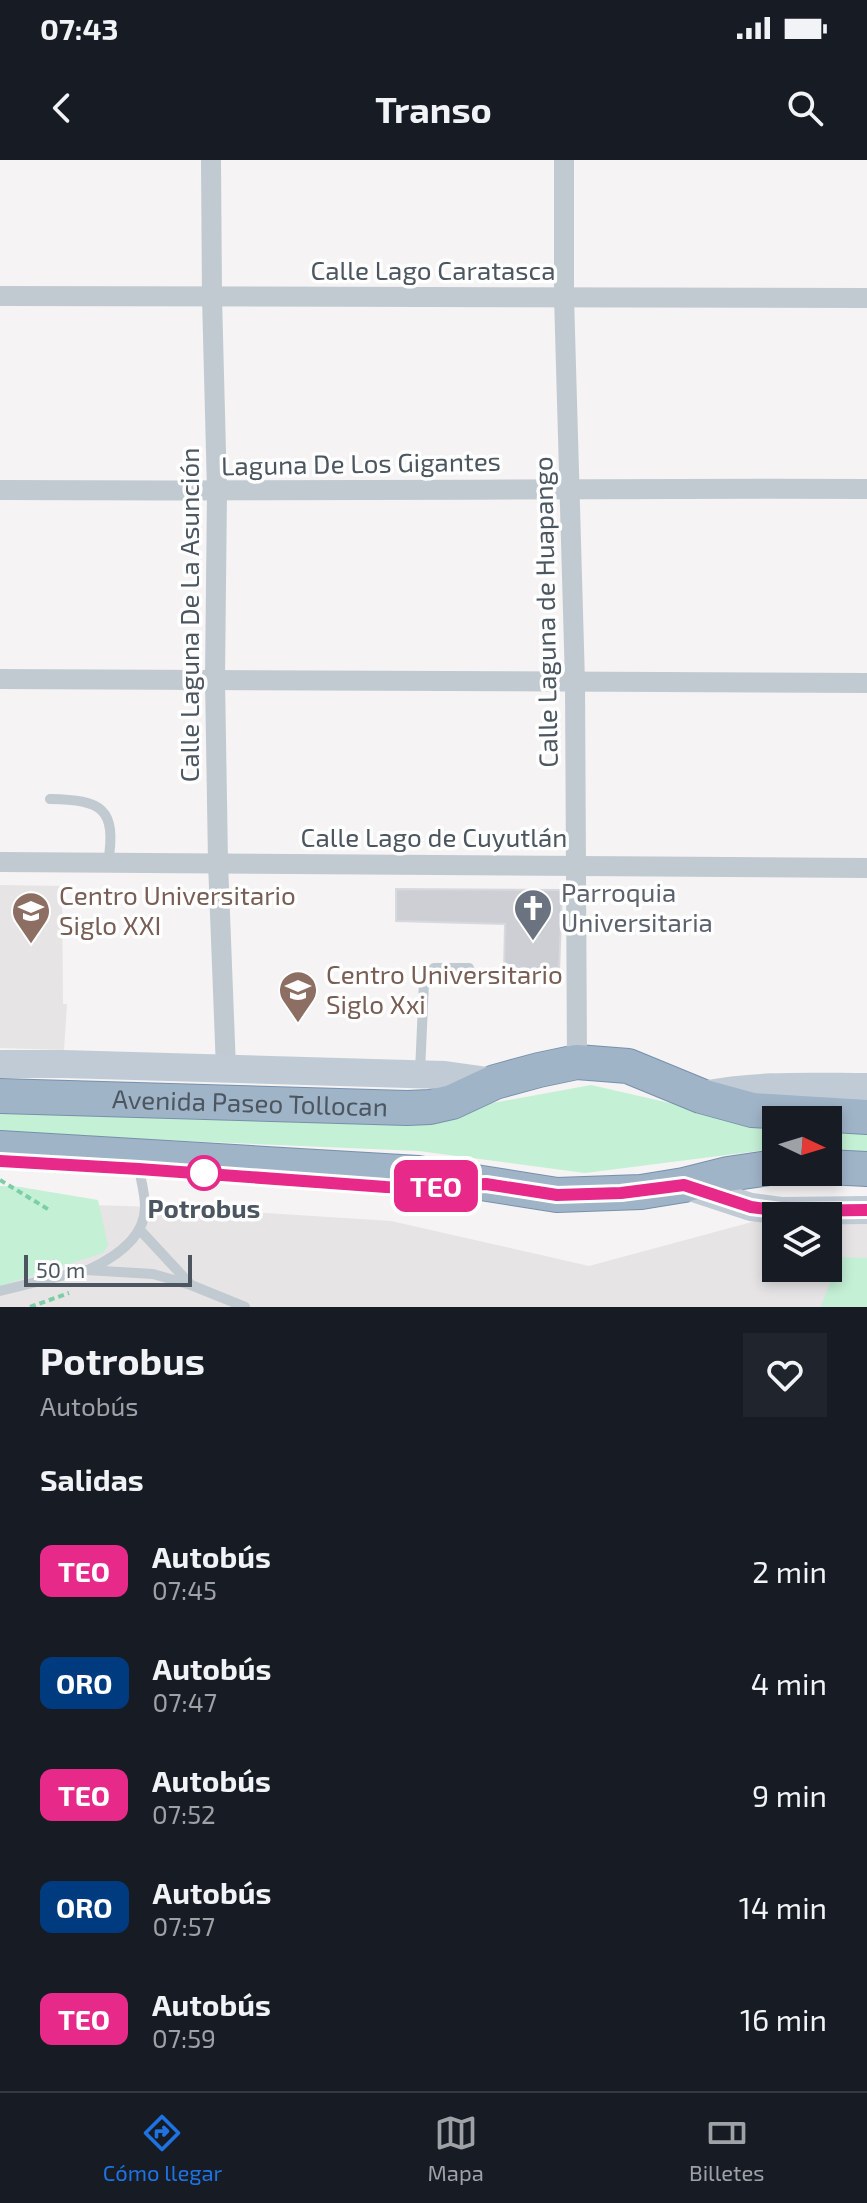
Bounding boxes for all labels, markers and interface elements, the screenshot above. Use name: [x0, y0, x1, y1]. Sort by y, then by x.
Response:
text: 07:43: [40, 10, 119, 46]
icon: back: [40, 86, 84, 130]
icon: search: [783, 86, 827, 130]
text: Transo: [375, 87, 492, 130]
street label: Calle Lago Caratasca: [310, 254, 556, 285]
street label: Laguna De Los Gigantes: [221, 445, 501, 480]
street label: Calle Laguna De La Asunción: [173, 448, 204, 782]
street label: Calle Laguna de Huapango: [526, 456, 563, 768]
street label: Calle Lago de Cuyutlán: [301, 821, 567, 852]
place label: Parroquia Universitaria: [561, 876, 713, 937]
place label: Centro Universitario Siglo XXI: [59, 879, 296, 940]
church icon: Parroquia Universitaria: [512, 887, 554, 942]
school or university icon: Centro Universitario Siglo XXI: [10, 890, 52, 945]
place label: Centro Universitario Siglo Xxi: [326, 958, 563, 1019]
school or university icon: Centro Universitario Siglo Xxi: [277, 969, 319, 1024]
street label: Avenida Paseo Tollocan: [112, 1082, 388, 1121]
north arrow: [762, 1106, 842, 1186]
map controls: [762, 1106, 842, 1282]
marker: Potrobus: [187, 1156, 221, 1190]
line badge: TEO: [390, 1160, 482, 1212]
text: TEO: [410, 1169, 462, 1203]
place label: Potrobus: [148, 1192, 260, 1223]
button: layers: [762, 1202, 842, 1282]
scale bar: [24, 1251, 192, 1287]
text: 50 m: [36, 1256, 85, 1282]
button: heart: [743, 1333, 827, 1417]
text: Potrobus: [40, 1337, 205, 1383]
text: Autobús: [40, 1390, 139, 1421]
text: Salidas: [40, 1461, 144, 1497]
text: Autobús: [152, 1538, 271, 1574]
text: 2 min: [752, 1553, 827, 1589]
text: TEO: [58, 1554, 110, 1588]
text: 07:45: [152, 1574, 217, 1605]
text: Autobús: [153, 1650, 272, 1686]
text: 4 min: [751, 1665, 827, 1701]
text: ORO: [56, 1666, 113, 1700]
text: 07:47: [153, 1686, 217, 1717]
text: Autobús: [152, 1762, 271, 1798]
text: 9 min: [752, 1777, 827, 1813]
text: TEO: [58, 1778, 110, 1812]
text: 07:52: [152, 1798, 216, 1829]
text: Autobús: [153, 1874, 272, 1910]
text: 14 min: [739, 1889, 827, 1925]
text: ORO: [56, 1890, 113, 1924]
text: 07:57: [153, 1910, 215, 1941]
text: Autobús: [152, 1986, 271, 2022]
text: 16 min: [740, 2001, 827, 2037]
text: TEO: [58, 2002, 110, 2036]
text: 07:59: [152, 2022, 216, 2053]
tab: Cómo llegar: [103, 2111, 222, 2185]
tab: Mapa: [428, 2111, 484, 2185]
tab: Billetes: [689, 2111, 764, 2185]

